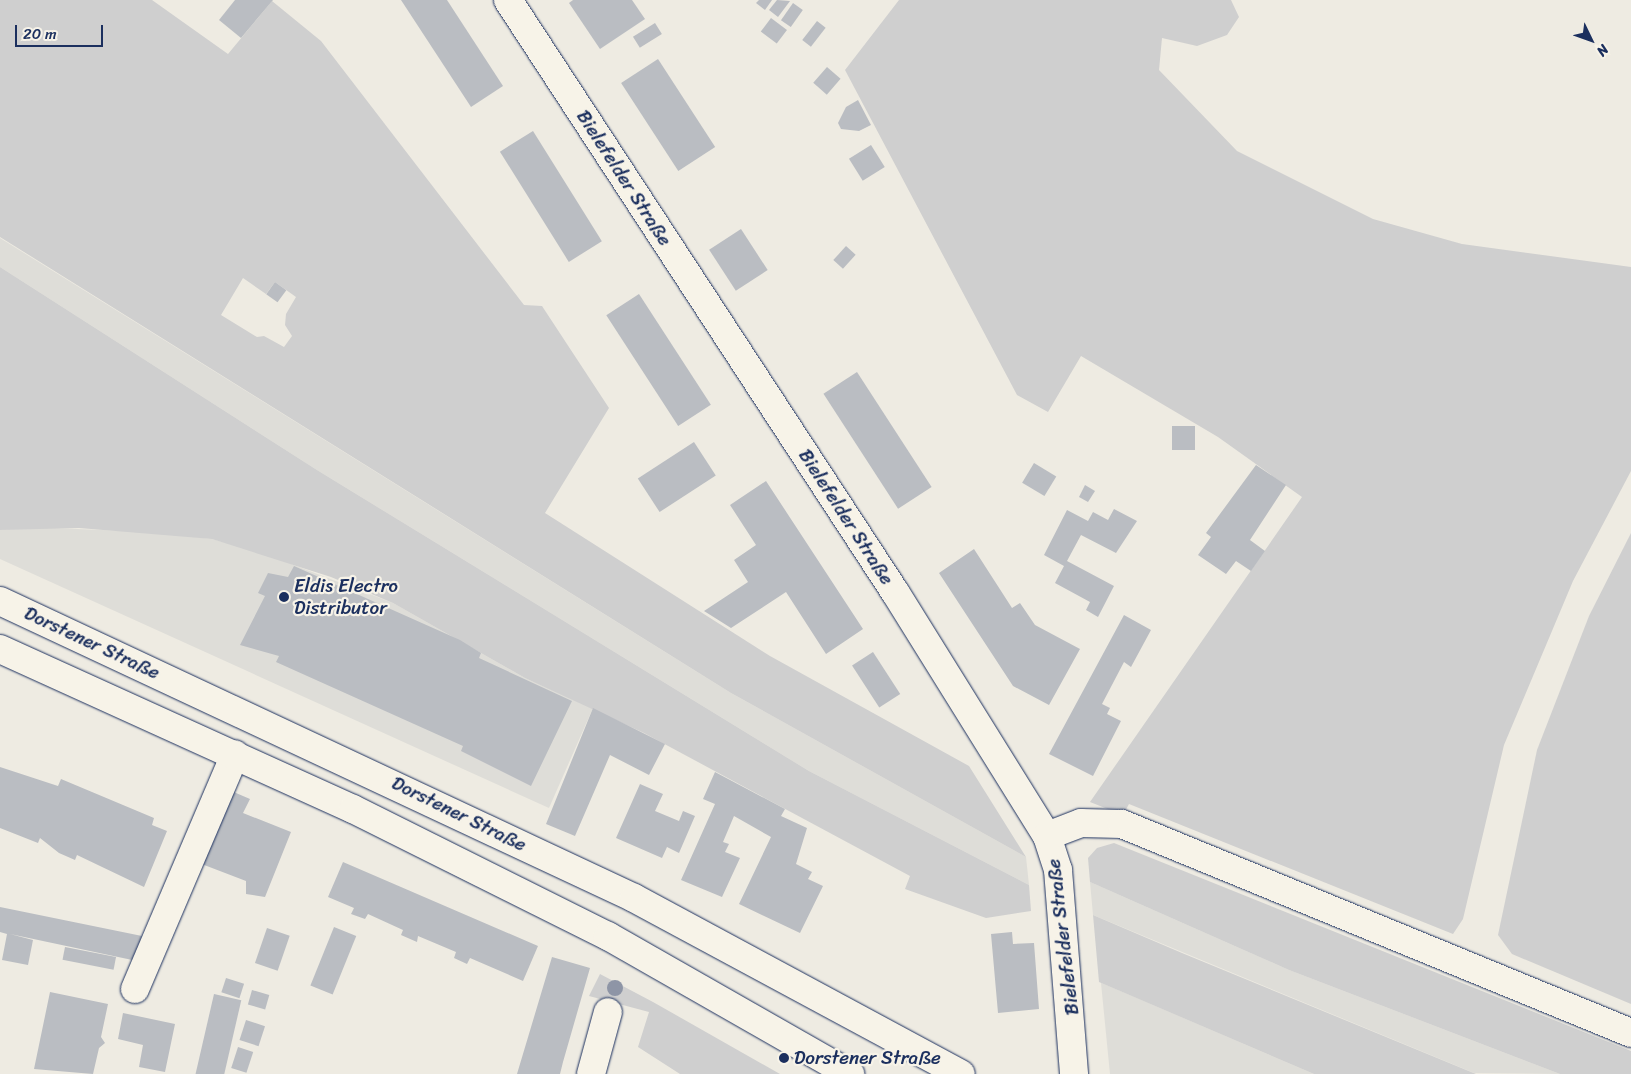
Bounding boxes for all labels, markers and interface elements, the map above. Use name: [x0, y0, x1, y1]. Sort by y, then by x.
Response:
scale bar: [18, 15, 105, 47]
north arrow: [1566, 15, 1616, 65]
text: 20 m: [23, 21, 57, 47]
text: N: [1590, 38, 1615, 62]
street label: Bielefelder Straße: [571, 106, 677, 250]
street label: Bielefelder Straße: [793, 445, 899, 589]
place label: Eldis Electro Distributor: [294, 575, 398, 619]
marker: Eldis Electro Distributor: [278, 591, 290, 603]
street label: Dorstener Straße: [20, 601, 164, 685]
street label: Dorstener Straße: [388, 771, 530, 857]
street label: Bielefelder Straße: [1042, 857, 1084, 1017]
place label: Dorstener Straße: [794, 1047, 942, 1069]
marker: Dorstener Straße: [778, 1052, 790, 1064]

